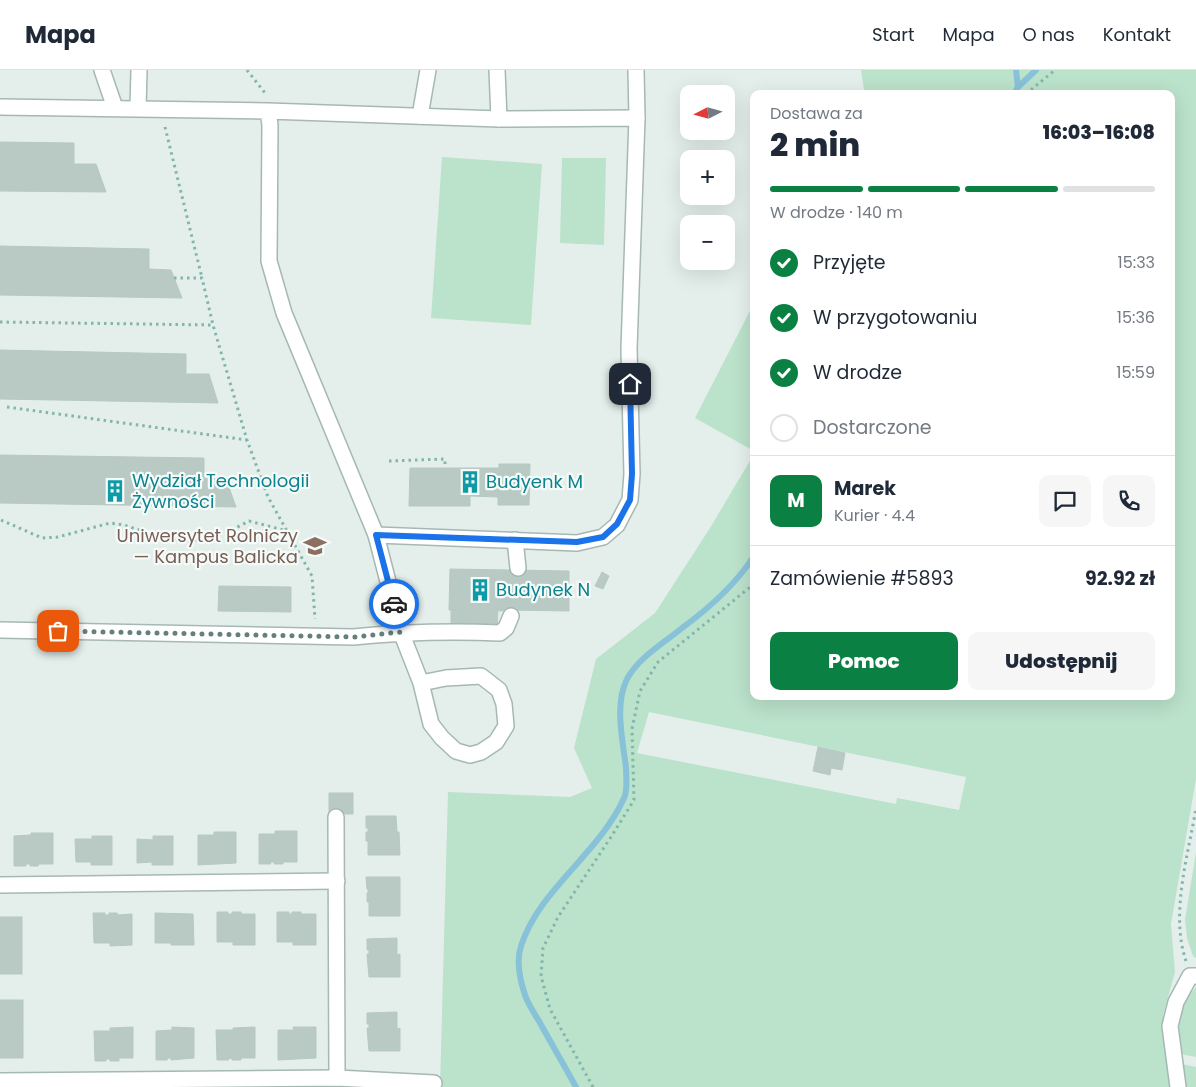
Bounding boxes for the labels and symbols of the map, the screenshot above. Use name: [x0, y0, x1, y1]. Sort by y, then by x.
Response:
north arrow: [680, 85, 735, 140]
pin: [609, 363, 651, 405]
place label: Wydział Technologii Żywności: [132, 468, 309, 514]
building icon: Budyenk M: [457, 469, 483, 495]
place label: Budyenk M: [486, 469, 583, 494]
building icon: Wydział Technologii Żywności: [102, 478, 128, 504]
place label: Uniwersytet Rolniczy — Kampus Balicka: [117, 523, 298, 569]
school or university icon: Uniwersytet Rolniczy — Kampus Balicka: [302, 533, 328, 559]
building icon: Budynek N: [467, 577, 493, 603]
place label: Budynek N: [496, 577, 590, 602]
courier: [369, 579, 419, 629]
pin: [37, 610, 79, 652]

